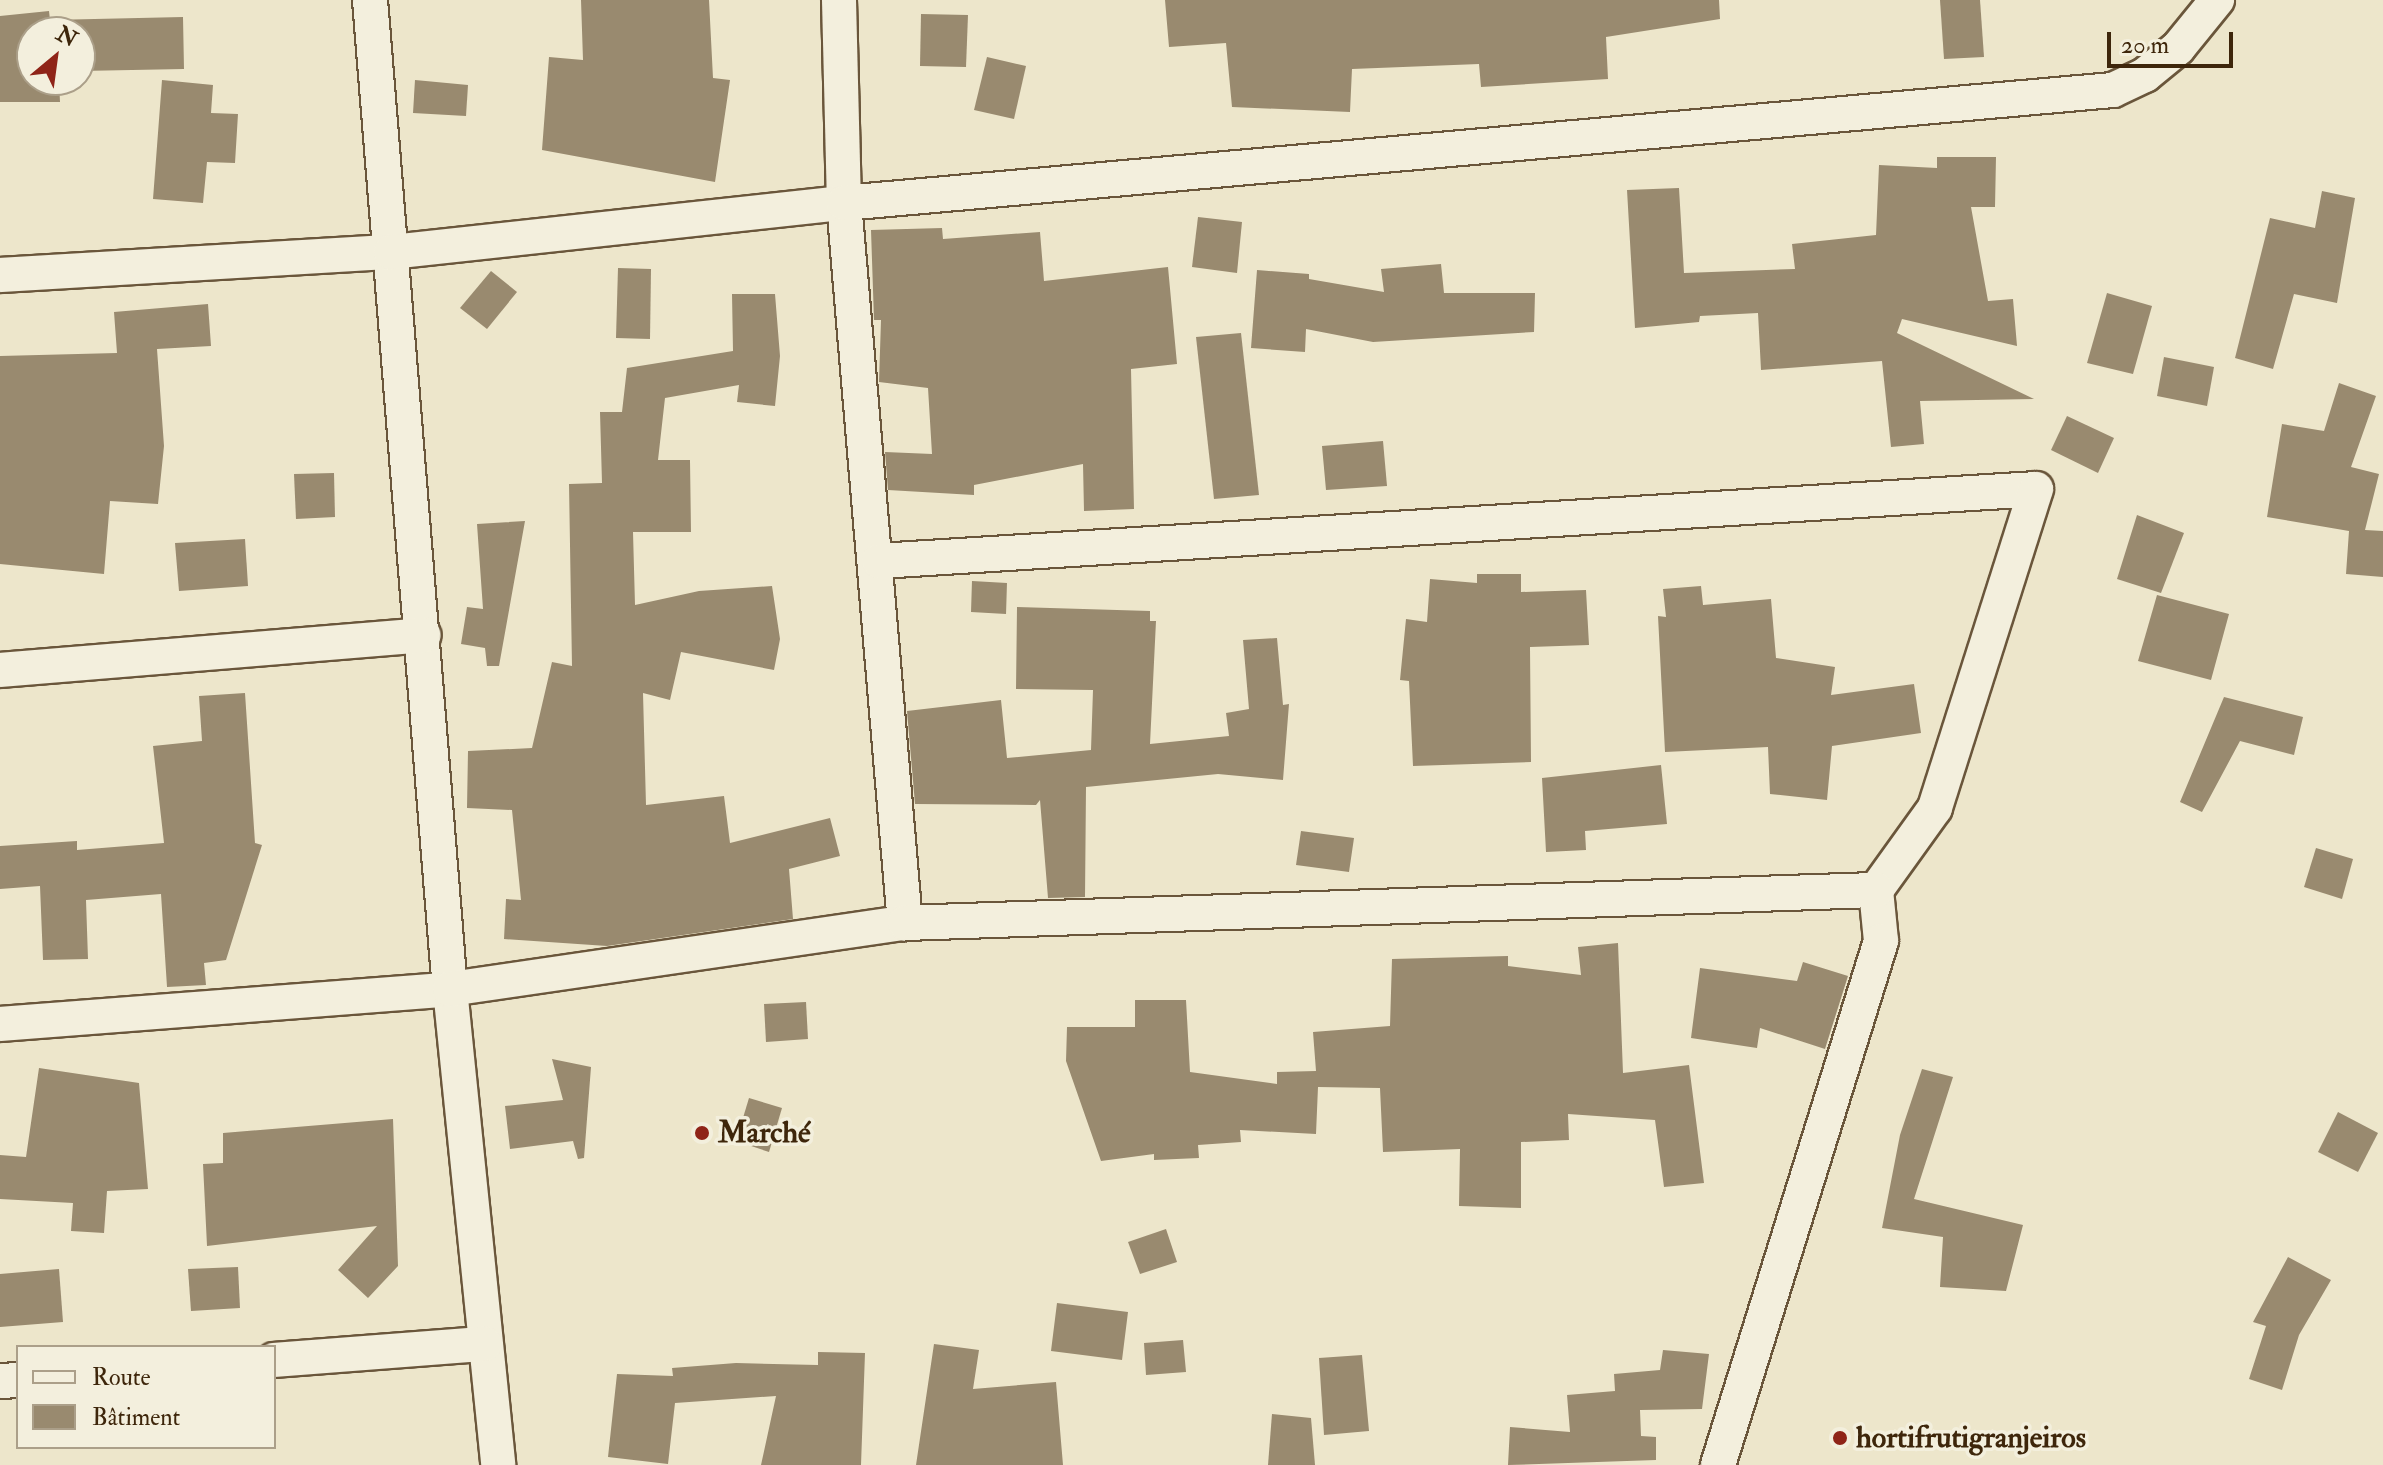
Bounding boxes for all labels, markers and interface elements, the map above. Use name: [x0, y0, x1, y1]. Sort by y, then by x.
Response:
north arrow: [16, 16, 96, 96]
scale bar: [2111, 16, 2237, 66]
text: N: [51, 20, 82, 54]
text: 20 m: [2121, 30, 2169, 61]
place label: Marché: [718, 1115, 811, 1151]
marker: Marché: [693, 1124, 711, 1142]
legend: [16, 1345, 276, 1449]
text: Route: [92, 1362, 151, 1393]
text: Bâtiment: [92, 1402, 180, 1433]
place label: hortifrutigranjeiros: [1856, 1420, 2086, 1456]
marker: hortifrutigranjeiros: [1831, 1429, 1849, 1447]

